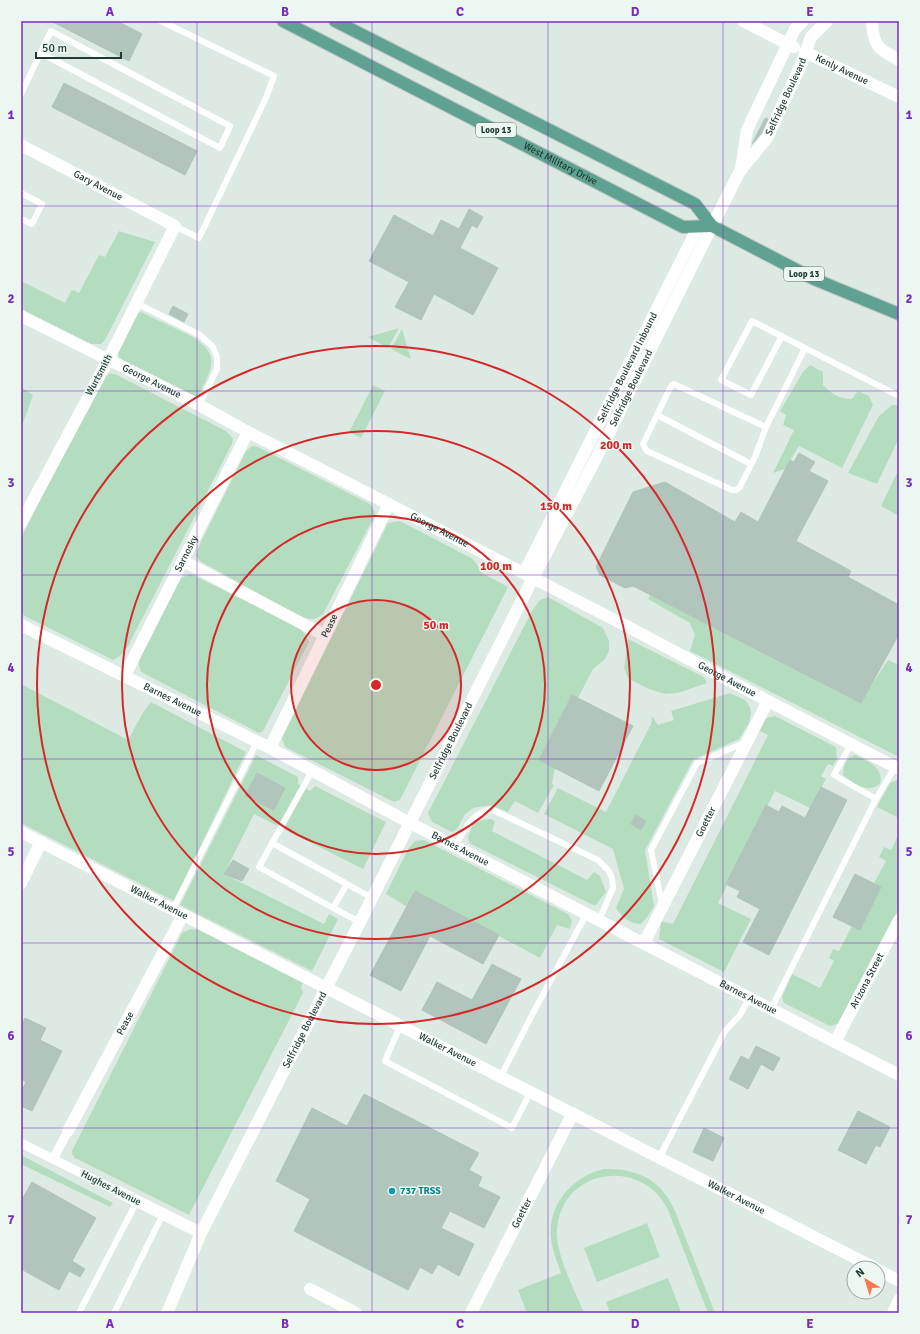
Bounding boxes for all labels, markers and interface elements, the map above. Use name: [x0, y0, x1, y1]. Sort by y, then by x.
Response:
text: A: [106, 4, 115, 20]
text: B: [281, 4, 289, 20]
text: C: [456, 4, 464, 20]
text: D: [631, 4, 640, 20]
text: E: [806, 4, 814, 20]
scale bar: [36, 34, 121, 60]
text: 50 m: [42, 41, 67, 56]
street label: Kenly Avenue: [814, 52, 870, 87]
street label: Selfridge Boulevard: [763, 56, 809, 138]
text: 1: [7, 107, 15, 123]
text: 1: [905, 107, 913, 123]
road number: Loop 13: [476, 123, 516, 137]
street label: West Military Drive: [521, 140, 599, 188]
street label: Gary Avenue: [71, 168, 125, 203]
road number: Loop 13: [784, 267, 824, 281]
text: 2: [7, 291, 15, 307]
text: 2: [905, 291, 913, 307]
street label: Selfridge Boulevard Inbound: [594, 311, 660, 425]
street label: Selfridge Boulevard: [608, 348, 656, 428]
street label: Wurtsmith: [83, 352, 115, 398]
street label: George Avenue: [120, 362, 183, 401]
text: 200 m: [600, 438, 632, 453]
text: 3: [7, 475, 15, 491]
text: 3: [905, 475, 913, 491]
text: 150 m: [540, 499, 572, 514]
street label: George Avenue: [408, 510, 471, 550]
street label: Sarnosky: [172, 533, 201, 574]
text: 100 m: [480, 559, 512, 574]
street label: Pease: [319, 612, 340, 640]
text: 50 m: [423, 618, 449, 633]
street label: George Avenue: [696, 659, 758, 700]
text: 4: [7, 660, 15, 676]
text: 4: [905, 660, 913, 676]
centre of rings: [369, 678, 383, 692]
street label: Barnes Avenue: [142, 680, 204, 719]
street label: Selfridge Boulevard: [427, 700, 475, 781]
street label: Goetter: [693, 805, 719, 839]
street label: Barnes Avenue: [429, 829, 491, 869]
text: 5: [7, 844, 15, 860]
text: 5: [905, 844, 913, 860]
street label: Walker Avenue: [128, 883, 190, 922]
street label: Arizona Street: [848, 951, 887, 1011]
street label: Barnes Avenue: [717, 977, 779, 1017]
street label: Selfridge Boulevard: [280, 990, 329, 1070]
street label: Pease: [114, 1009, 136, 1037]
text: 6: [7, 1028, 15, 1044]
text: 6: [905, 1028, 913, 1044]
street label: Walker Avenue: [417, 1030, 479, 1070]
street label: Hughes Avenue: [79, 1168, 143, 1208]
street label: Walker Avenue: [705, 1177, 767, 1217]
place label: 737 TRSS: [400, 1185, 441, 1197]
marker: 737 TRSS: [387, 1186, 397, 1196]
street label: Goetter: [509, 1196, 535, 1230]
text: 7: [7, 1212, 15, 1228]
text: 7: [905, 1212, 913, 1228]
north arrow: [846, 1260, 886, 1300]
text: N: [853, 1265, 867, 1280]
text: A: [106, 1316, 115, 1332]
text: B: [281, 1316, 289, 1332]
text: C: [456, 1316, 464, 1332]
text: D: [631, 1316, 640, 1332]
text: E: [806, 1316, 814, 1332]

